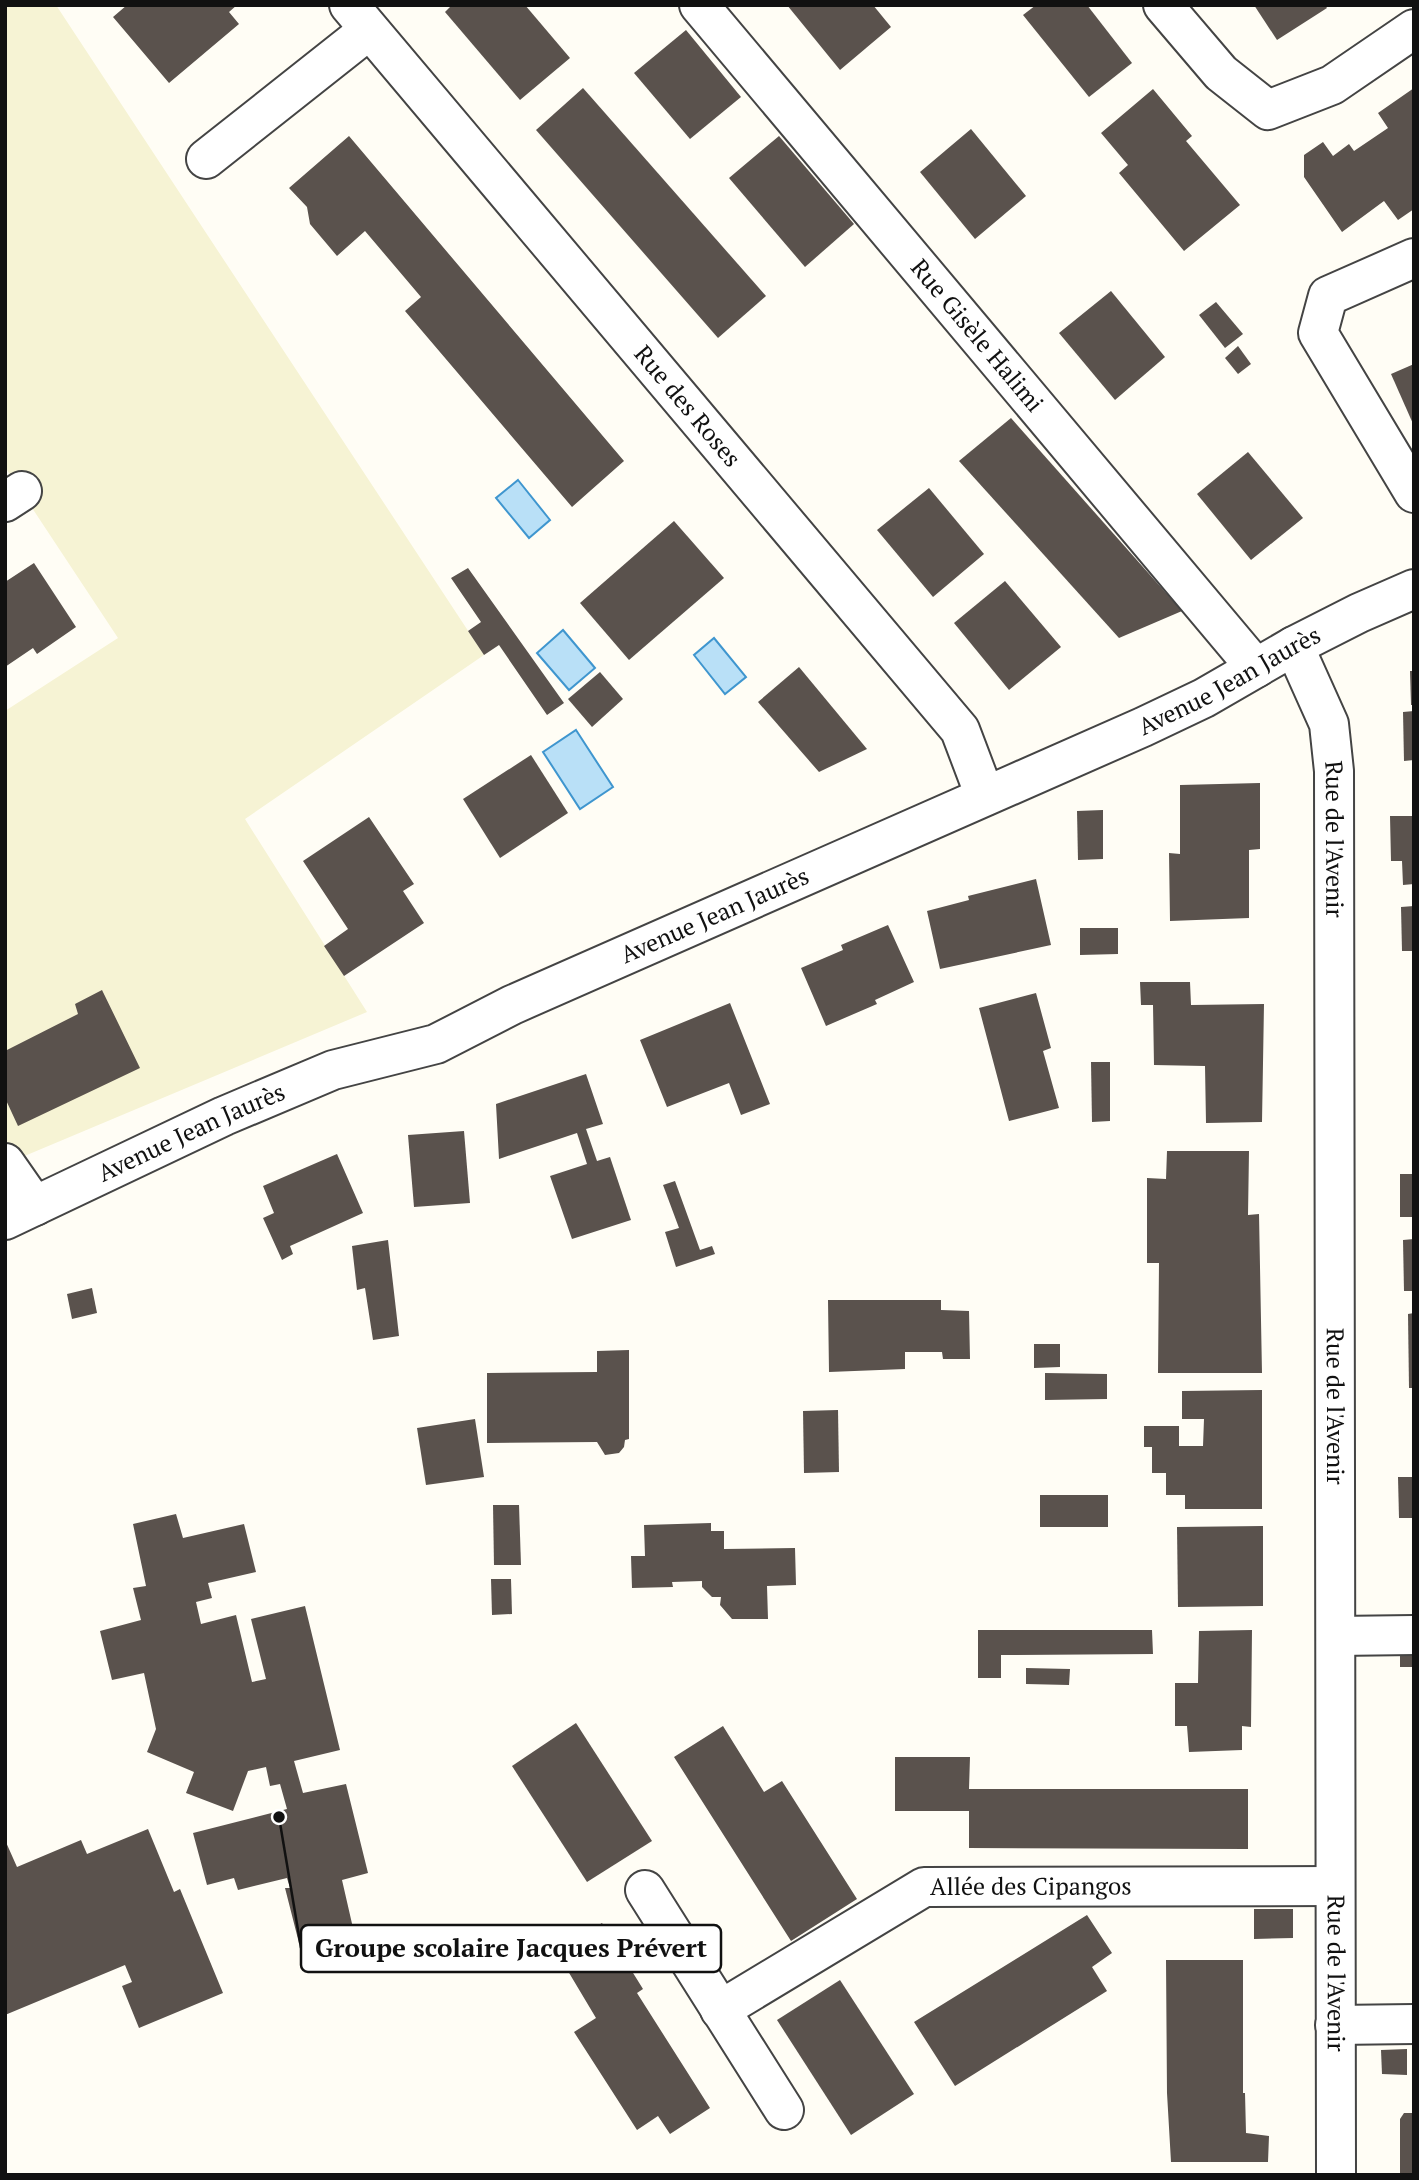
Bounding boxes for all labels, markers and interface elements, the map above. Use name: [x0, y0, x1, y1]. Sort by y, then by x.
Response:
street label: Rue Gisèle Halimi: [904, 252, 1051, 418]
street label: Rue des Roses: [628, 338, 749, 473]
street label: Avenue Jean Jaurès: [1133, 618, 1326, 742]
street label: Rue de l'Avenir: [1318, 759, 1352, 919]
street label: Avenue Jean Jaurès: [615, 859, 814, 970]
street label: Avenue Jean Jaurès: [92, 1075, 290, 1189]
street label: Rue de l'Avenir: [1320, 1328, 1352, 1486]
street label: Allée des Cipangos: [930, 1869, 1132, 1902]
street label: Rue de l'Avenir: [1321, 1895, 1353, 2053]
callout: Groupe scolaire Jacques Prévert: [301, 1925, 721, 1972]
text: Groupe scolaire Jacques Prévert: [315, 1930, 708, 1964]

